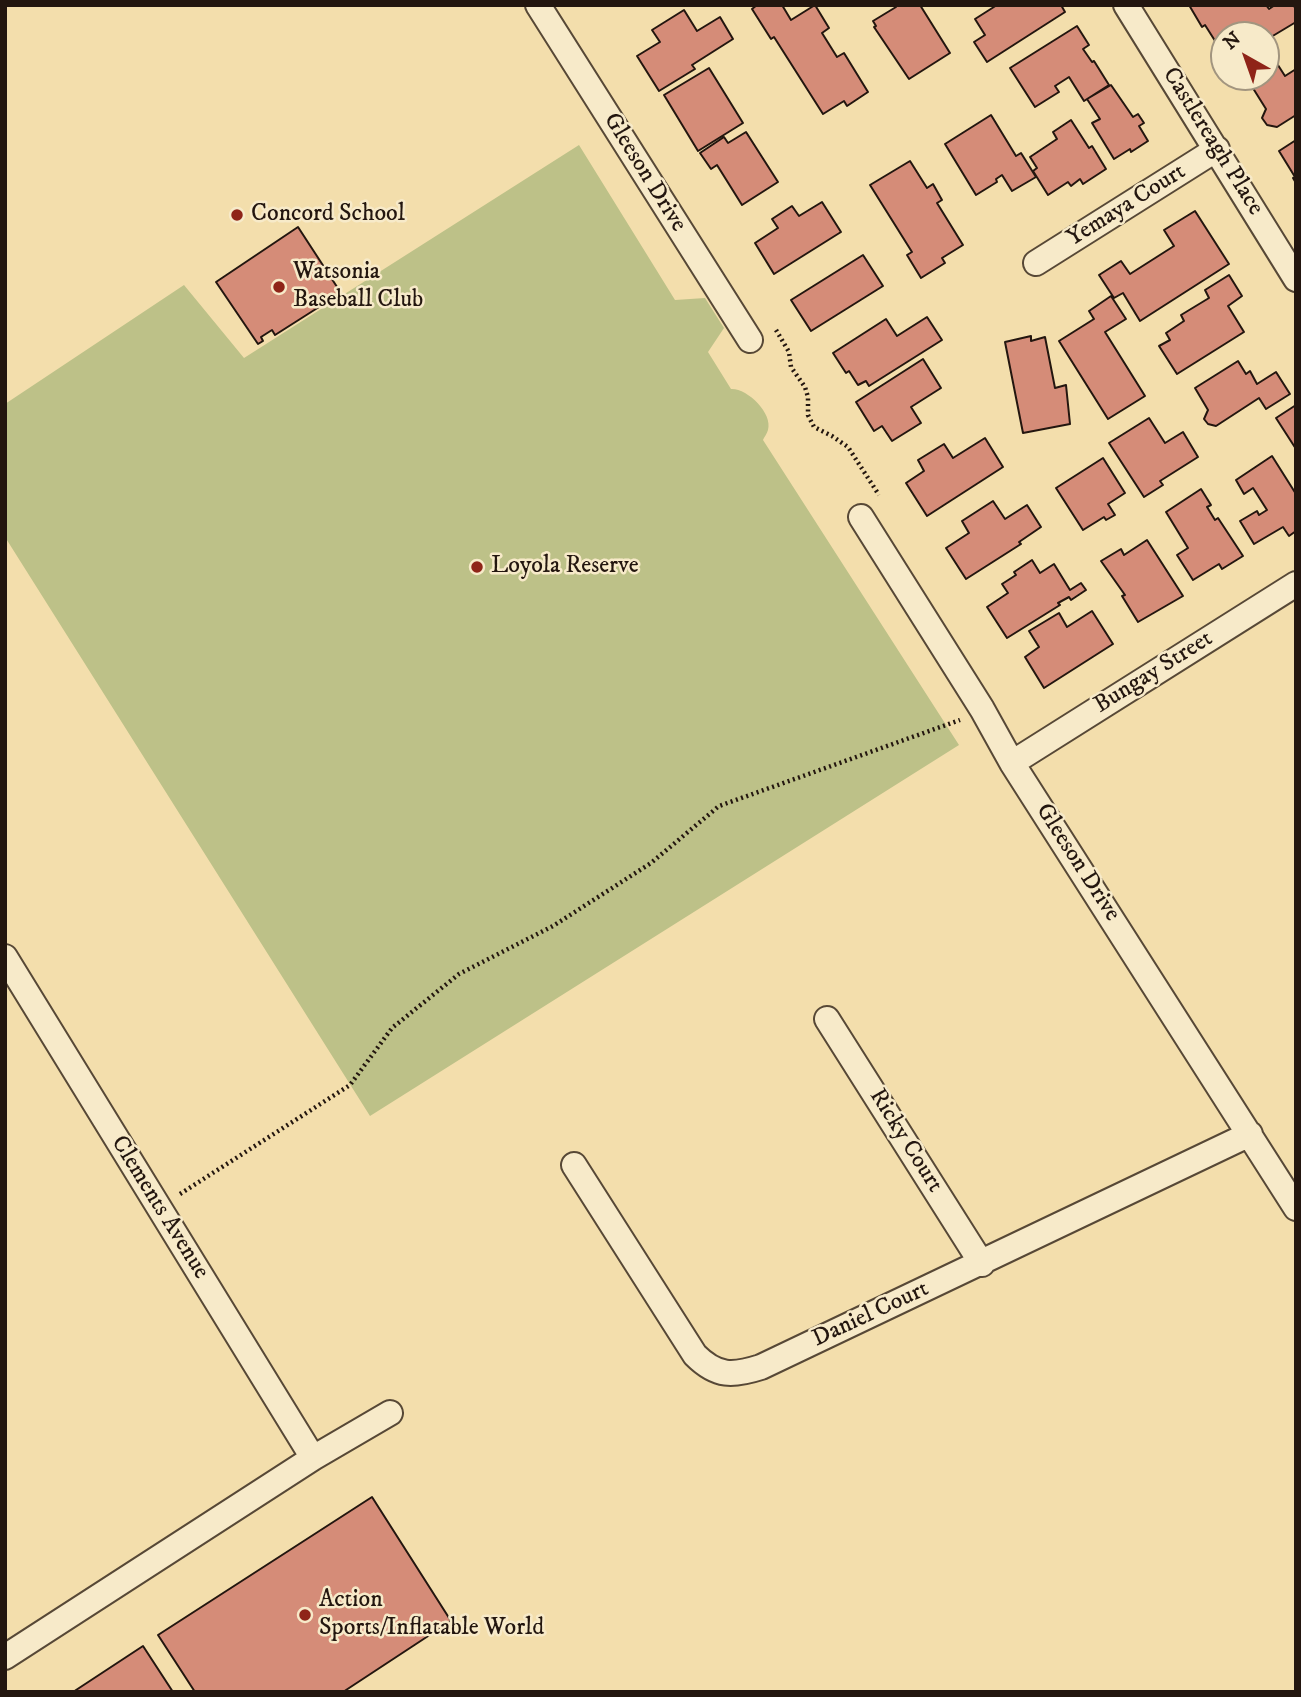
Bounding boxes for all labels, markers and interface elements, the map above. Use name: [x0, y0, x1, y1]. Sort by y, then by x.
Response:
north arrow: [1210, 21, 1280, 91]
text: N: [1219, 27, 1246, 55]
street label: Castlereagh Place: [1155, 63, 1269, 221]
street label: Gleeson Drive: [596, 108, 692, 238]
street label: Yemaya Court: [1062, 158, 1192, 254]
place label: Concord School: [251, 201, 405, 229]
marker: Concord School: [229, 207, 245, 223]
place label: Watsonia Baseball Club: [293, 259, 423, 315]
marker: Watsonia Baseball Club: [271, 279, 287, 295]
place label: Loyola Reserve: [491, 553, 639, 581]
marker: Loyola Reserve: [469, 559, 485, 575]
street label: Bungay Street: [1089, 625, 1219, 721]
street label: Gleeson Drive: [1028, 799, 1126, 927]
street label: Ricky Court: [862, 1084, 948, 1198]
street label: Clements Avenue: [104, 1131, 214, 1285]
street label: Daniel Court: [808, 1276, 934, 1354]
place label: Action Sports/Inflatable World: [319, 1587, 544, 1643]
marker: Action Sports/Inflatable World: [297, 1607, 313, 1623]

